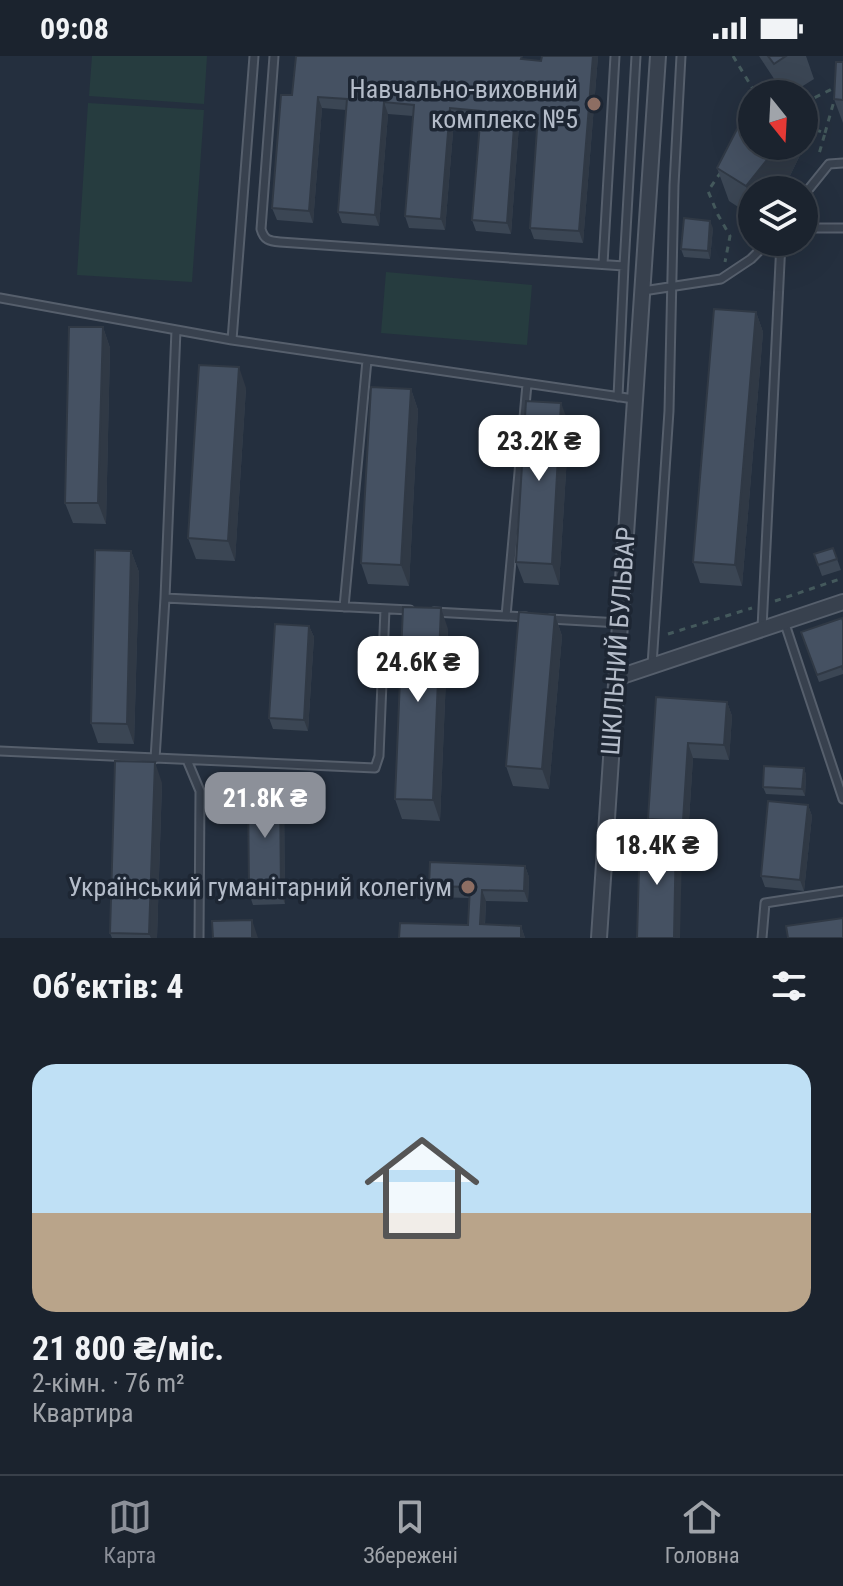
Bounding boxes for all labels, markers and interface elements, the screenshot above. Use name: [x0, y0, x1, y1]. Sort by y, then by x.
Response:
text: 09:08: [40, 11, 109, 46]
place label: Навчально-виховний комплекс №5: [350, 74, 578, 134]
north arrow: [738, 80, 818, 160]
map controls: [738, 80, 818, 256]
marker: Навчально-виховний комплекс №5: [585, 95, 603, 113]
button: layers: [738, 176, 818, 256]
pin: 23.2K ₴: [465, 415, 613, 483]
text: 23.2K ₴: [497, 426, 581, 456]
street label: ШКІЛЬНИЙ БУЛЬВАР: [595, 526, 641, 756]
pin: 24.6K ₴: [344, 636, 492, 704]
text: 24.6K ₴: [376, 647, 460, 677]
pin: 21.8K ₴: [191, 772, 339, 840]
text: 21.8K ₴: [223, 783, 307, 813]
pin: 18.4K ₴: [583, 819, 731, 887]
text: 18.4K ₴: [615, 830, 699, 860]
place label: Український гуманітарний колегіум: [68, 872, 452, 902]
marker: Український гуманітарний колегіум: [459, 878, 477, 896]
icon: filters: [767, 964, 811, 1008]
text: Об’єктів: 4: [32, 966, 183, 1006]
icon: home: [350, 1116, 494, 1260]
text: 21 800 ₴/міс.: [32, 1328, 224, 1368]
text: 2-кімн. · 76 m²: [32, 1368, 185, 1398]
text: Квартира: [32, 1398, 134, 1428]
tab: Карта: [104, 1495, 156, 1568]
tab: Збережені: [363, 1495, 458, 1568]
tab: Головна: [665, 1495, 739, 1568]

